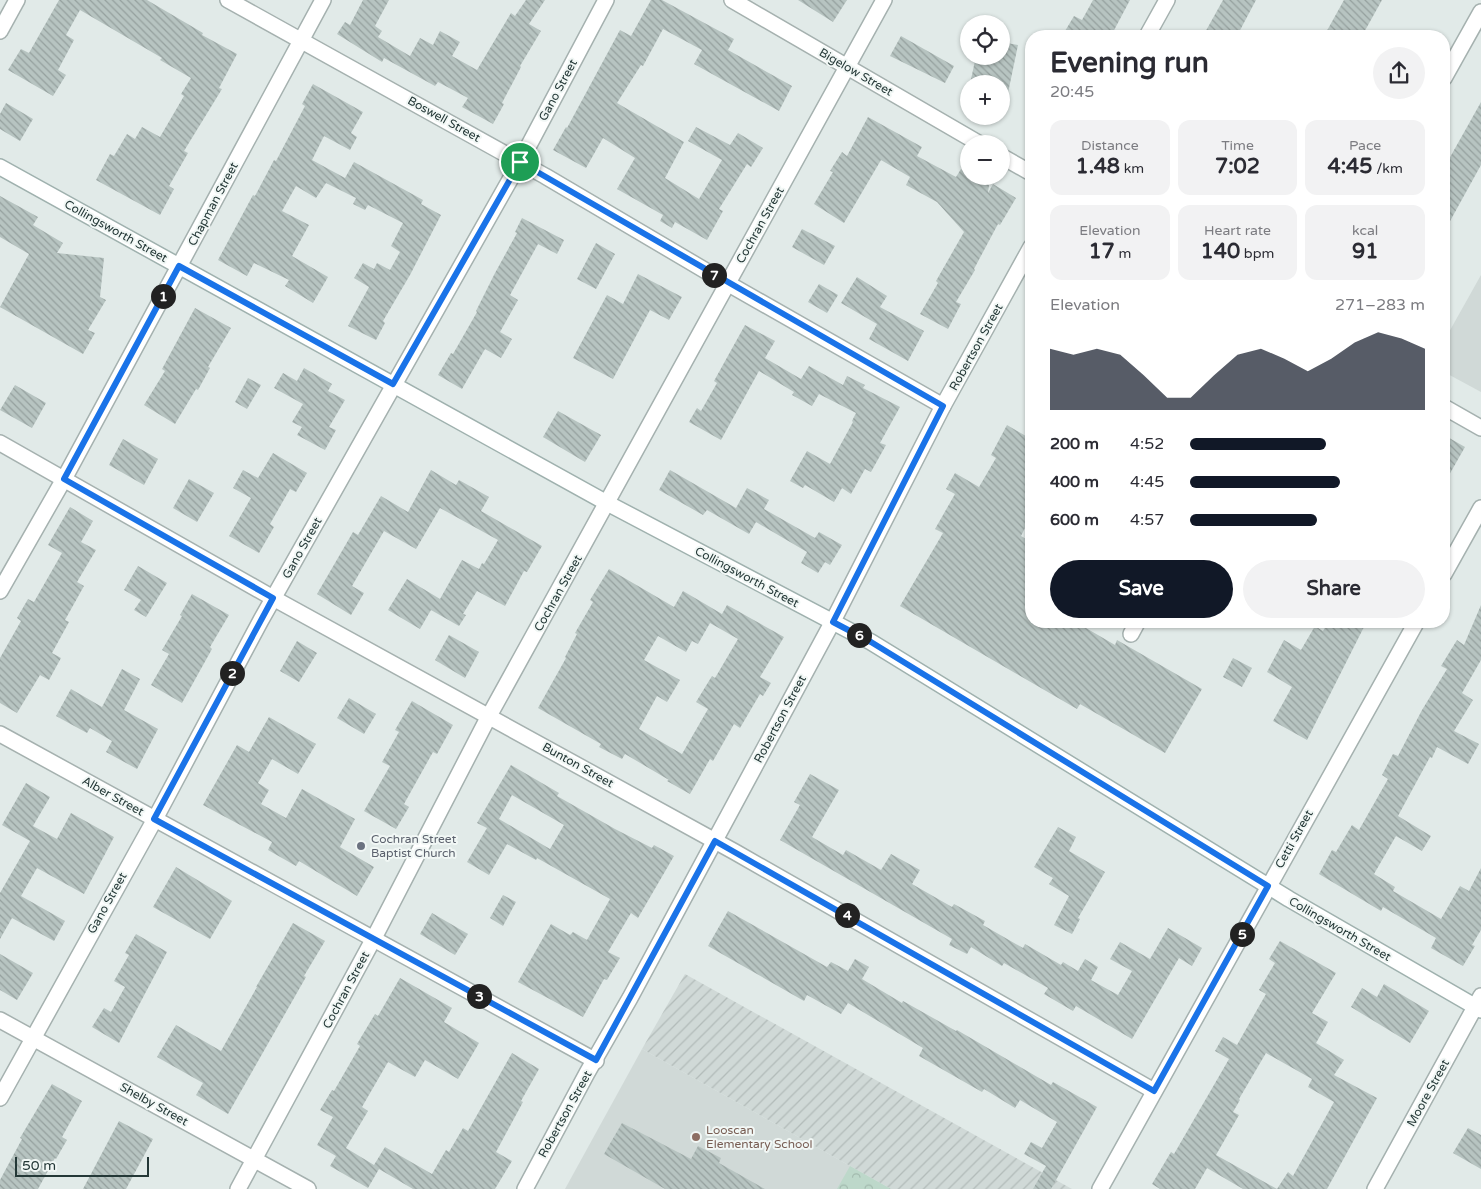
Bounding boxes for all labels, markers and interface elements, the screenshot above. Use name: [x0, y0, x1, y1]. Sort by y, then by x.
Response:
map controls: [960, 15, 1010, 185]
button: locate: [960, 15, 1010, 65]
street label: Bigelow Street: [817, 45, 896, 99]
text: Evening run: [1050, 46, 1209, 80]
button: share: [1373, 47, 1425, 99]
street label: Gano Street: [536, 56, 580, 123]
button: +: [960, 75, 1010, 125]
text: 20:45: [1050, 82, 1094, 102]
street label: Boswell Street: [405, 93, 483, 145]
button: −: [960, 135, 1010, 185]
text: Distance: [1081, 137, 1139, 154]
text: Time: [1221, 137, 1254, 154]
text: Pace: [1349, 137, 1381, 154]
pin: [499, 141, 541, 183]
icon: arrive: [506, 148, 534, 176]
text: 1.48: [1075, 154, 1120, 179]
text: 7:02: [1215, 154, 1260, 179]
text: 4:45: [1327, 154, 1373, 179]
street label: Chapman Street: [185, 160, 241, 248]
text: km: [1120, 160, 1144, 177]
text: /km: [1373, 160, 1403, 177]
street label: Cochran Street: [733, 184, 787, 266]
street label: Collingsworth Street: [62, 197, 170, 265]
text: Elevation: [1079, 222, 1140, 239]
text: Heart rate: [1204, 222, 1271, 239]
text: kcal: [1352, 222, 1378, 239]
text: 17: [1088, 239, 1115, 264]
text: 140: [1201, 239, 1240, 264]
text: 91: [1352, 239, 1378, 264]
text: m: [1115, 245, 1131, 262]
text: bpm: [1240, 245, 1274, 262]
pin: 7: [702, 262, 726, 288]
text: 7: [710, 267, 719, 284]
pin: 1: [150, 284, 176, 308]
text: 1: [159, 288, 168, 305]
text: Elevation: [1050, 295, 1120, 315]
text: 271–283 m: [1335, 295, 1425, 315]
street label: Robertson Street: [946, 301, 1006, 393]
text: 200 m: [1050, 434, 1099, 454]
text: 4:52: [1130, 434, 1164, 454]
text: 400 m: [1050, 472, 1099, 492]
text: 4:45: [1130, 472, 1164, 492]
text: 600 m: [1050, 510, 1099, 530]
text: 4:57: [1130, 510, 1164, 530]
street label: Gano Street: [279, 515, 325, 581]
street label: Collingsworth Street: [693, 544, 802, 611]
street label: Cochran Street: [531, 552, 585, 634]
button: Save: [1050, 560, 1233, 618]
button: Share: [1243, 560, 1425, 618]
pin: 6: [846, 622, 872, 648]
text: 6: [855, 627, 864, 644]
pin: 2: [220, 660, 244, 686]
text: 2: [228, 665, 237, 682]
street label: Robertson Street: [751, 672, 809, 765]
street label: Bunton Street: [540, 740, 616, 791]
street label: Alber Street: [80, 773, 147, 819]
street label: Cetti Street: [1272, 807, 1316, 871]
place label: Cochran Street Baptist Church: [371, 832, 457, 860]
marker: Cochran Street Baptist Church: [355, 840, 367, 852]
street label: Gano Street: [84, 870, 130, 936]
street label: Collingsworth Street: [1286, 894, 1394, 964]
pin: 4: [834, 902, 860, 928]
text: 4: [843, 907, 852, 924]
pin: 5: [1230, 922, 1254, 946]
text: 5: [1238, 926, 1247, 943]
street label: Cochran Street: [320, 949, 372, 1031]
pin: 3: [466, 984, 492, 1008]
text: 3: [475, 988, 484, 1005]
street label: Moore Street: [1404, 1057, 1452, 1129]
street label: Robertson Street: [535, 1068, 595, 1160]
street label: Shelby Street: [117, 1080, 191, 1129]
place label: Looscan Elementary School: [706, 1123, 813, 1151]
marker: Looscan Elementary School: [690, 1131, 702, 1143]
scale bar: [15, 1154, 149, 1177]
text: 50 m: [22, 1157, 56, 1174]

